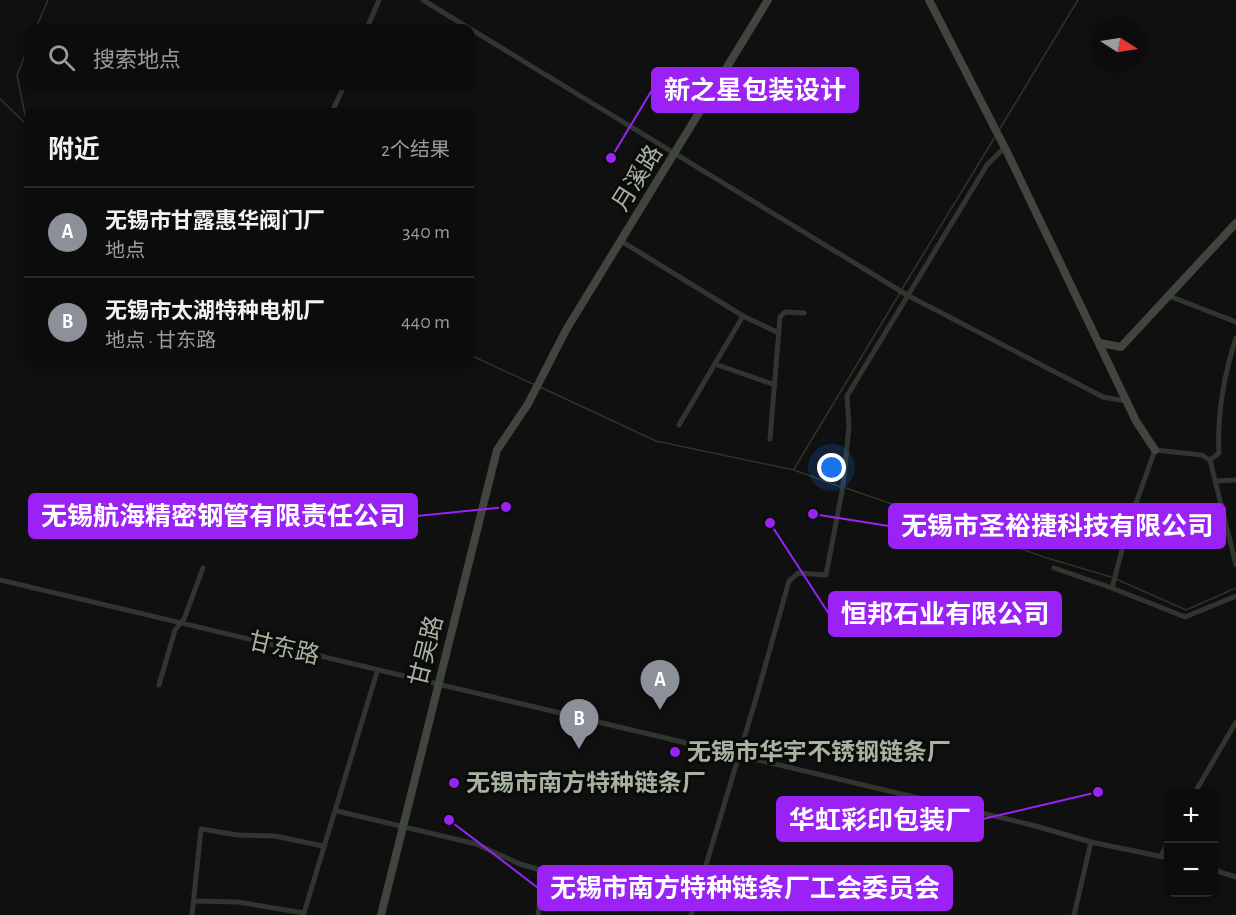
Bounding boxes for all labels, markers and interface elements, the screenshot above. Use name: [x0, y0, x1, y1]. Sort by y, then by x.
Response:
north arrow: [1092, 18, 1146, 72]
search box: [24, 24, 474, 90]
icon: search: [45, 41, 78, 74]
text: 搜索地点: [93, 49, 181, 71]
callout: 新之星包装设计: [652, 68, 858, 112]
text: 新之星包装设计: [664, 76, 846, 104]
text: 附近: [48, 137, 100, 163]
text: 2个结果: [381, 140, 450, 160]
street label: 月溪路: [607, 141, 667, 215]
text: 无锡市甘露惠华阀门厂: [105, 210, 325, 232]
text: A: [62, 222, 74, 242]
text: 340 m: [402, 222, 450, 242]
text: 地点: [105, 241, 145, 261]
text: 无锡市太湖特种电机厂: [105, 300, 325, 322]
text: B: [62, 312, 73, 332]
text: 440 m: [401, 312, 450, 332]
text: 地点 · 甘东路: [105, 331, 216, 351]
your location: [817, 453, 846, 482]
callout: 无锡航海精密钢管有限责任公司: [29, 494, 417, 538]
text: 无锡航海精密钢管有限责任公司: [41, 502, 405, 530]
callout: 无锡市圣裕捷科技有限公司: [889, 504, 1225, 548]
text: 无锡市圣裕捷科技有限公司: [901, 512, 1213, 540]
callout: 恒邦石业有限公司: [829, 592, 1061, 636]
text: 恒邦石业有限公司: [841, 600, 1049, 628]
street label: 甘吴路: [405, 613, 447, 689]
street label: 甘东路: [246, 627, 322, 669]
pin: A: [640, 660, 680, 710]
pin: B: [560, 700, 598, 749]
place label: 无锡市华宇不锈钢链条厂: [687, 739, 951, 765]
marker: 无锡市华宇不锈钢链条厂: [668, 745, 682, 759]
place label: 无锡市南方特种链条厂: [466, 770, 706, 796]
marker: 无锡市南方特种链条厂: [447, 776, 461, 790]
map controls: [1164, 789, 1218, 897]
button: +: [1164, 789, 1218, 843]
callout: 华虹彩印包装厂: [777, 797, 983, 841]
text: 华虹彩印包装厂: [789, 806, 971, 834]
button: −: [1164, 843, 1218, 897]
callout: 无锡市南方特种链条厂工会委员会: [538, 866, 952, 910]
text: 无锡市南方特种链条厂工会委员会: [550, 874, 940, 902]

